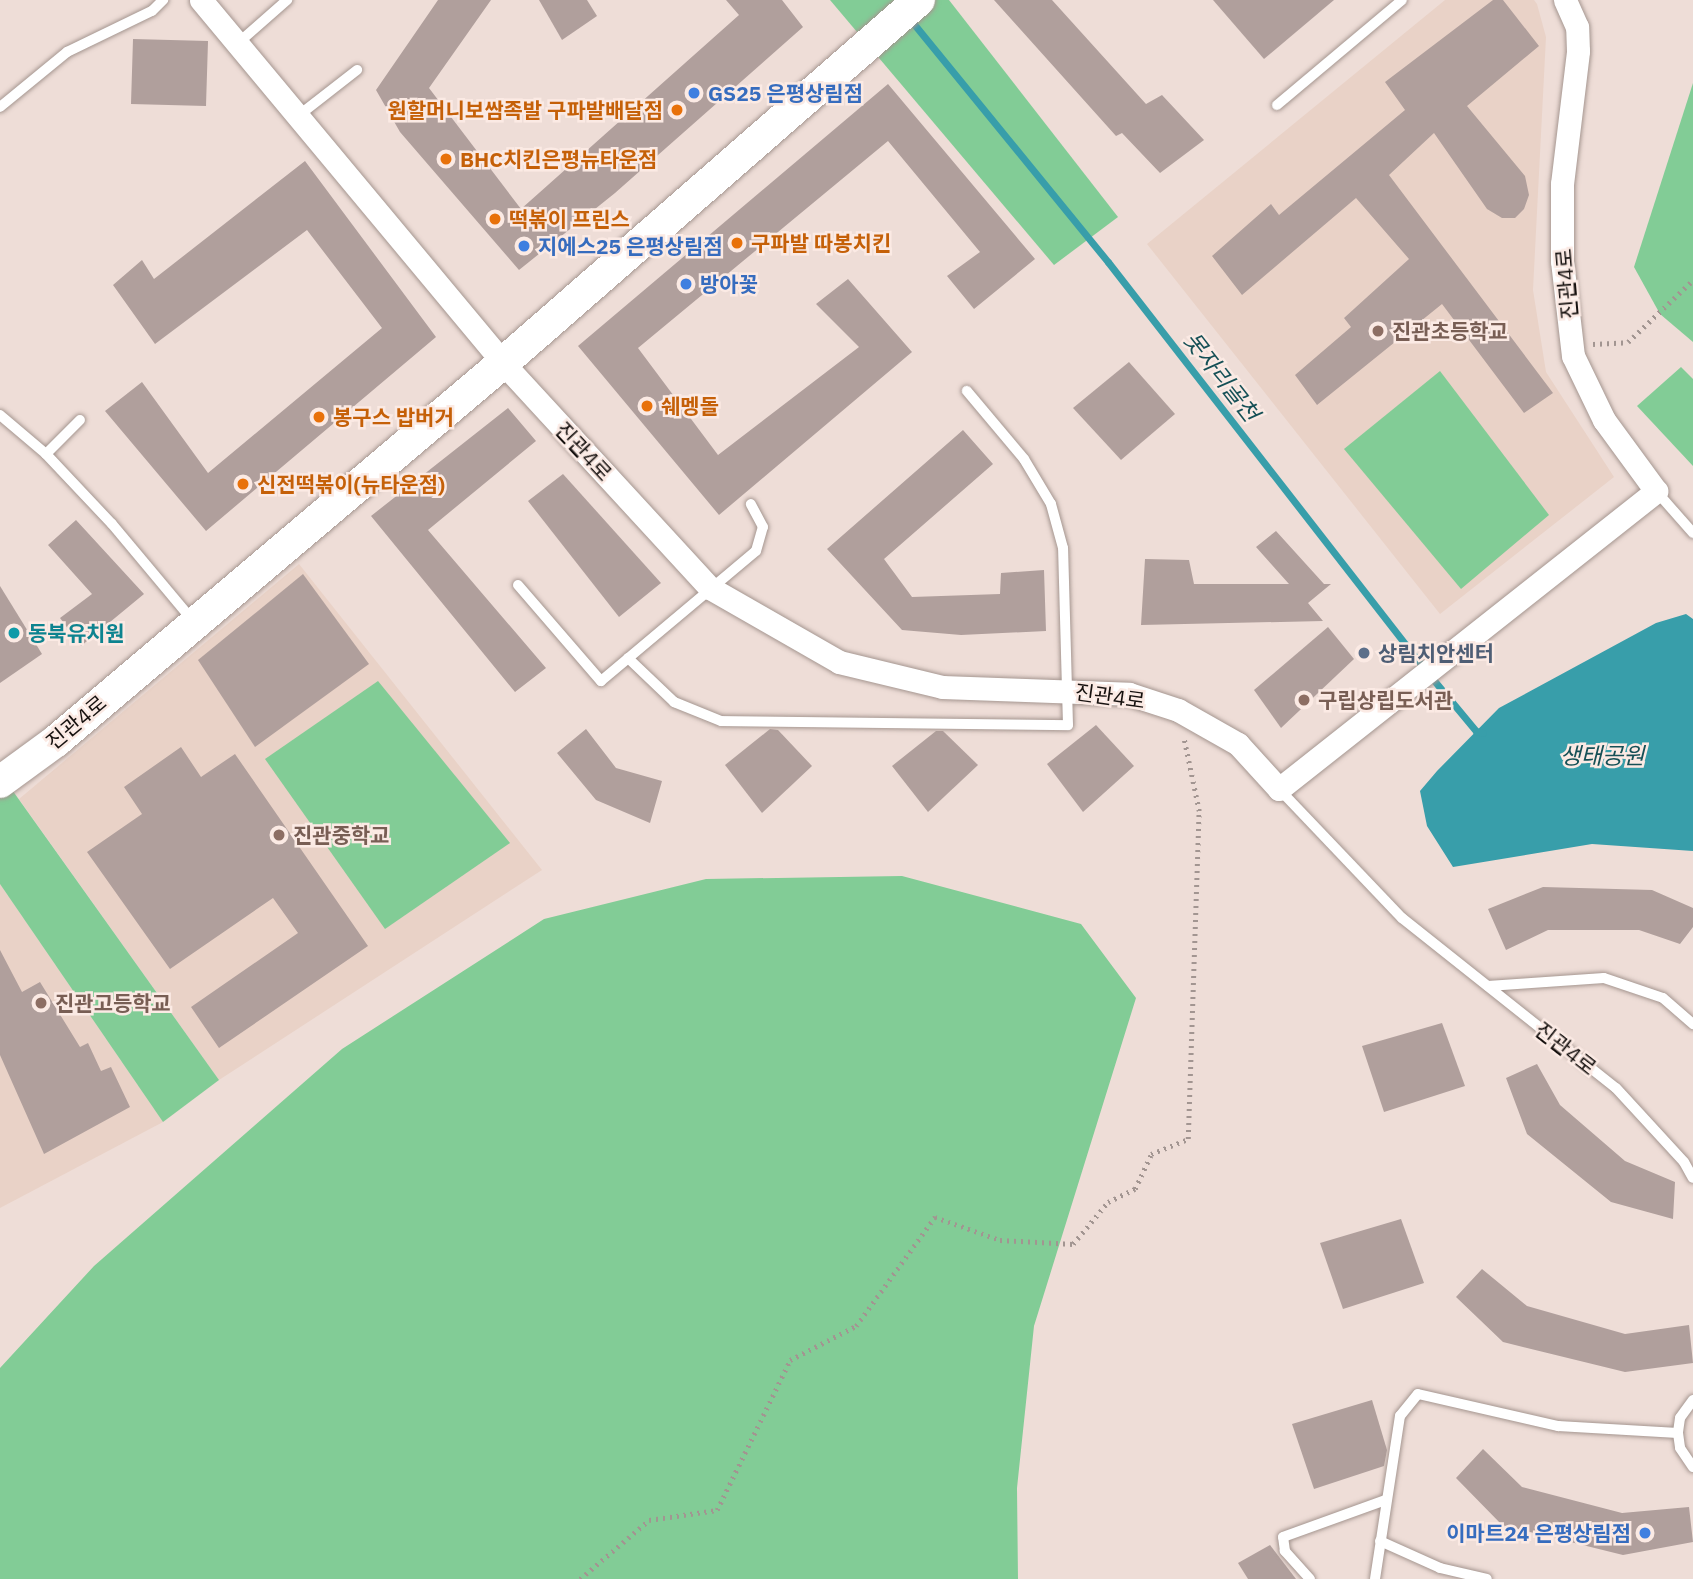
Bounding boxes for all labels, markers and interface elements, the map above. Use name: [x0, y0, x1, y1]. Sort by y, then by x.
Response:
place label: GS25 은평상림점: [708, 80, 863, 106]
marker: GS25 은평상림점: [686, 85, 702, 101]
place label: 원할머니보쌈족발 구파발배달점: [388, 97, 663, 123]
marker: 원할머니보쌈족발 구파발배달점: [669, 102, 685, 118]
place label: BHC치킨은평뉴타운점: [460, 146, 657, 172]
marker: BHC치킨은평뉴타운점: [438, 151, 454, 167]
place label: 떡볶이 프린스: [509, 206, 630, 232]
marker: 떡볶이 프린스: [487, 211, 503, 227]
place label: 구파발 따봉치킨: [751, 230, 891, 256]
place label: 지에스25 은평상림점: [538, 233, 723, 259]
marker: 구파발 따봉치킨: [729, 235, 745, 251]
marker: 지에스25 은평상림점: [516, 238, 532, 254]
street label: 진관4로: [1550, 248, 1582, 320]
place label: 방아꽃: [700, 271, 758, 297]
marker: 방아꽃: [678, 276, 694, 292]
place label: 진관초등학교: [1392, 318, 1508, 344]
marker: 진관초등학교: [1370, 323, 1386, 339]
water label: 못자리골천: [1179, 326, 1265, 426]
place label: 쉐멩돌: [661, 393, 719, 419]
marker: 쉐멩돌: [639, 398, 655, 414]
place label: 봉구스 밥버거: [333, 404, 454, 430]
marker: 봉구스 밥버거: [311, 409, 327, 425]
street label: 진관4로: [551, 417, 617, 485]
place label: 신전떡볶이(뉴타운점): [257, 471, 445, 497]
marker: 신전떡볶이(뉴타운점): [235, 476, 251, 492]
place label: 동북유치원: [28, 620, 125, 646]
marker: 동북유치원: [6, 625, 22, 641]
place label: 상림치안센터: [1378, 640, 1494, 666]
marker: 상림치안센터: [1356, 645, 1372, 661]
street label: 진관4로: [1073, 679, 1147, 713]
place label: 구립상립도서관: [1318, 687, 1453, 713]
street label: 진관4로: [41, 690, 111, 754]
marker: 구립상립도서관: [1296, 692, 1312, 708]
water label: 생태공원: [1560, 741, 1644, 769]
place label: 진관중학교: [293, 822, 390, 848]
marker: 진관중학교: [271, 827, 287, 843]
place label: 진관고등학교: [55, 990, 171, 1016]
marker: 진관고등학교: [33, 995, 49, 1011]
street label: 진관4로: [1530, 1016, 1602, 1080]
place label: 이마트24 은평상림점: [1446, 1520, 1631, 1546]
marker: 이마트24 은평상림점: [1637, 1525, 1653, 1541]

